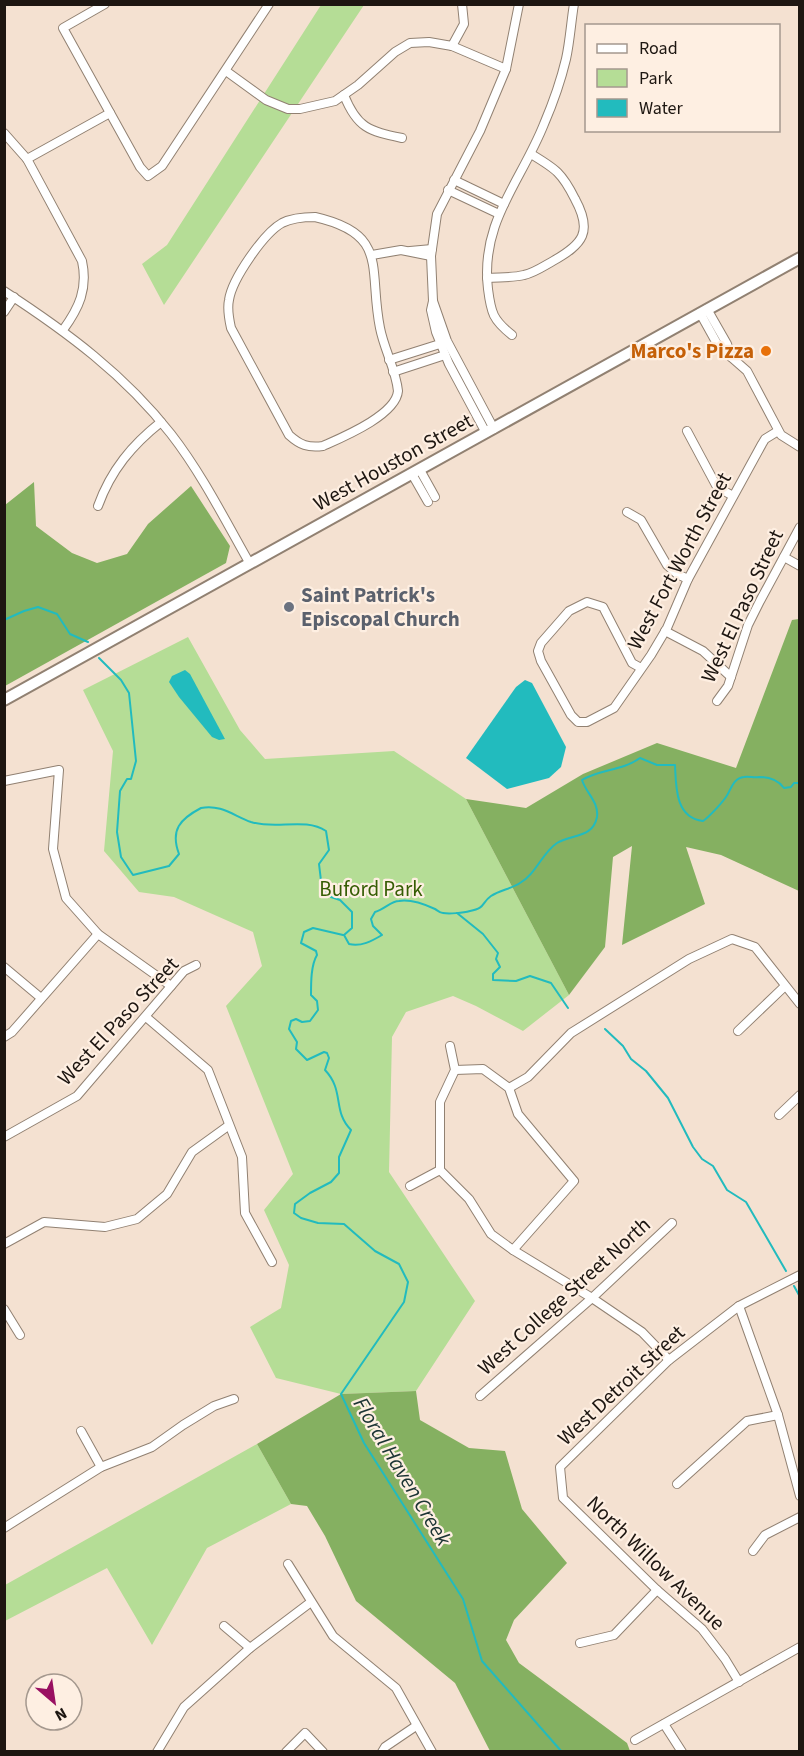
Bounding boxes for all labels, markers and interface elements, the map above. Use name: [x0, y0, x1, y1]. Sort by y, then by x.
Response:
legend: [585, 24, 780, 132]
text: Road: [639, 36, 678, 61]
text: Park: [639, 66, 673, 91]
text: Water: [639, 96, 683, 121]
place label: Marco's Pizza: [630, 336, 754, 366]
marker: Marco's Pizza: [759, 344, 773, 358]
street label: West Houston Street: [308, 406, 478, 518]
street label: West Fort Worth Street: [619, 467, 739, 655]
street label: West El Paso Street: [693, 525, 791, 687]
place label: Saint Patrick's Episcopal Church: [301, 580, 460, 634]
marker: Saint Patrick's Episcopal Church: [282, 600, 296, 614]
park label: Buford Park: [319, 874, 423, 904]
street label: West El Paso Street: [50, 950, 186, 1092]
street label: West College Street North: [471, 1210, 657, 1382]
street label: West Detroit Street: [551, 1318, 691, 1452]
water label: Floral Haven Creek: [345, 1391, 460, 1553]
street label: North Willow Avenue: [580, 1489, 732, 1637]
north arrow: [24, 1672, 84, 1732]
text: N: [51, 1702, 71, 1726]

